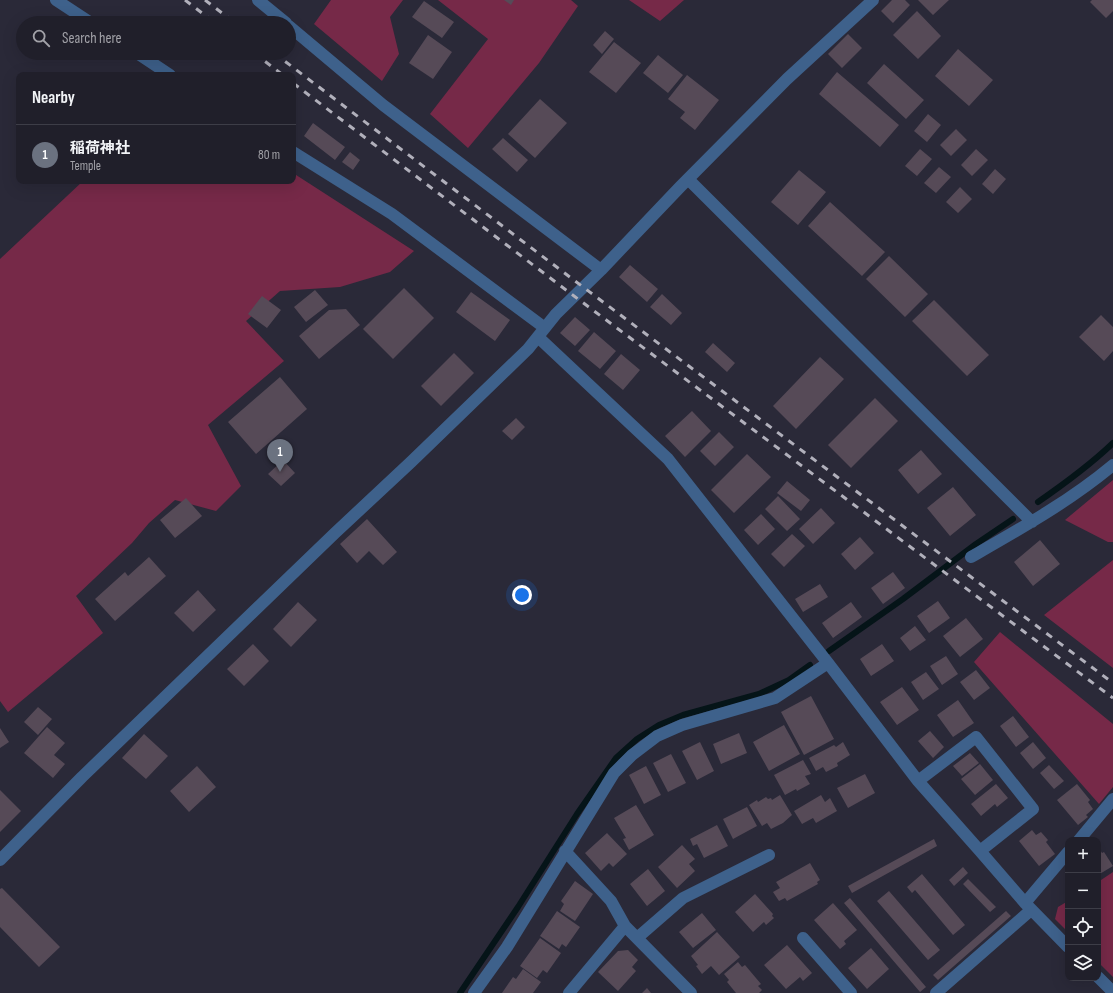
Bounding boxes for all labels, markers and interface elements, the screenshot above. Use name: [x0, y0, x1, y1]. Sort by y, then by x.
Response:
search box: [16, 16, 296, 60]
icon: search: [30, 27, 52, 49]
text: Search here: [62, 29, 122, 48]
text: Nearby: [32, 88, 75, 108]
text: 稲荷神社: [70, 139, 130, 158]
text: 1: [42, 147, 48, 163]
text: 80 m: [258, 147, 280, 163]
text: Temple: [70, 158, 101, 174]
pin: 1: [267, 439, 293, 472]
your location: [512, 585, 532, 605]
map controls: [1065, 837, 1101, 981]
button: +: [1065, 837, 1101, 873]
button: −: [1065, 873, 1101, 909]
button: locate: [1065, 909, 1101, 945]
button: layers: [1065, 945, 1101, 981]

